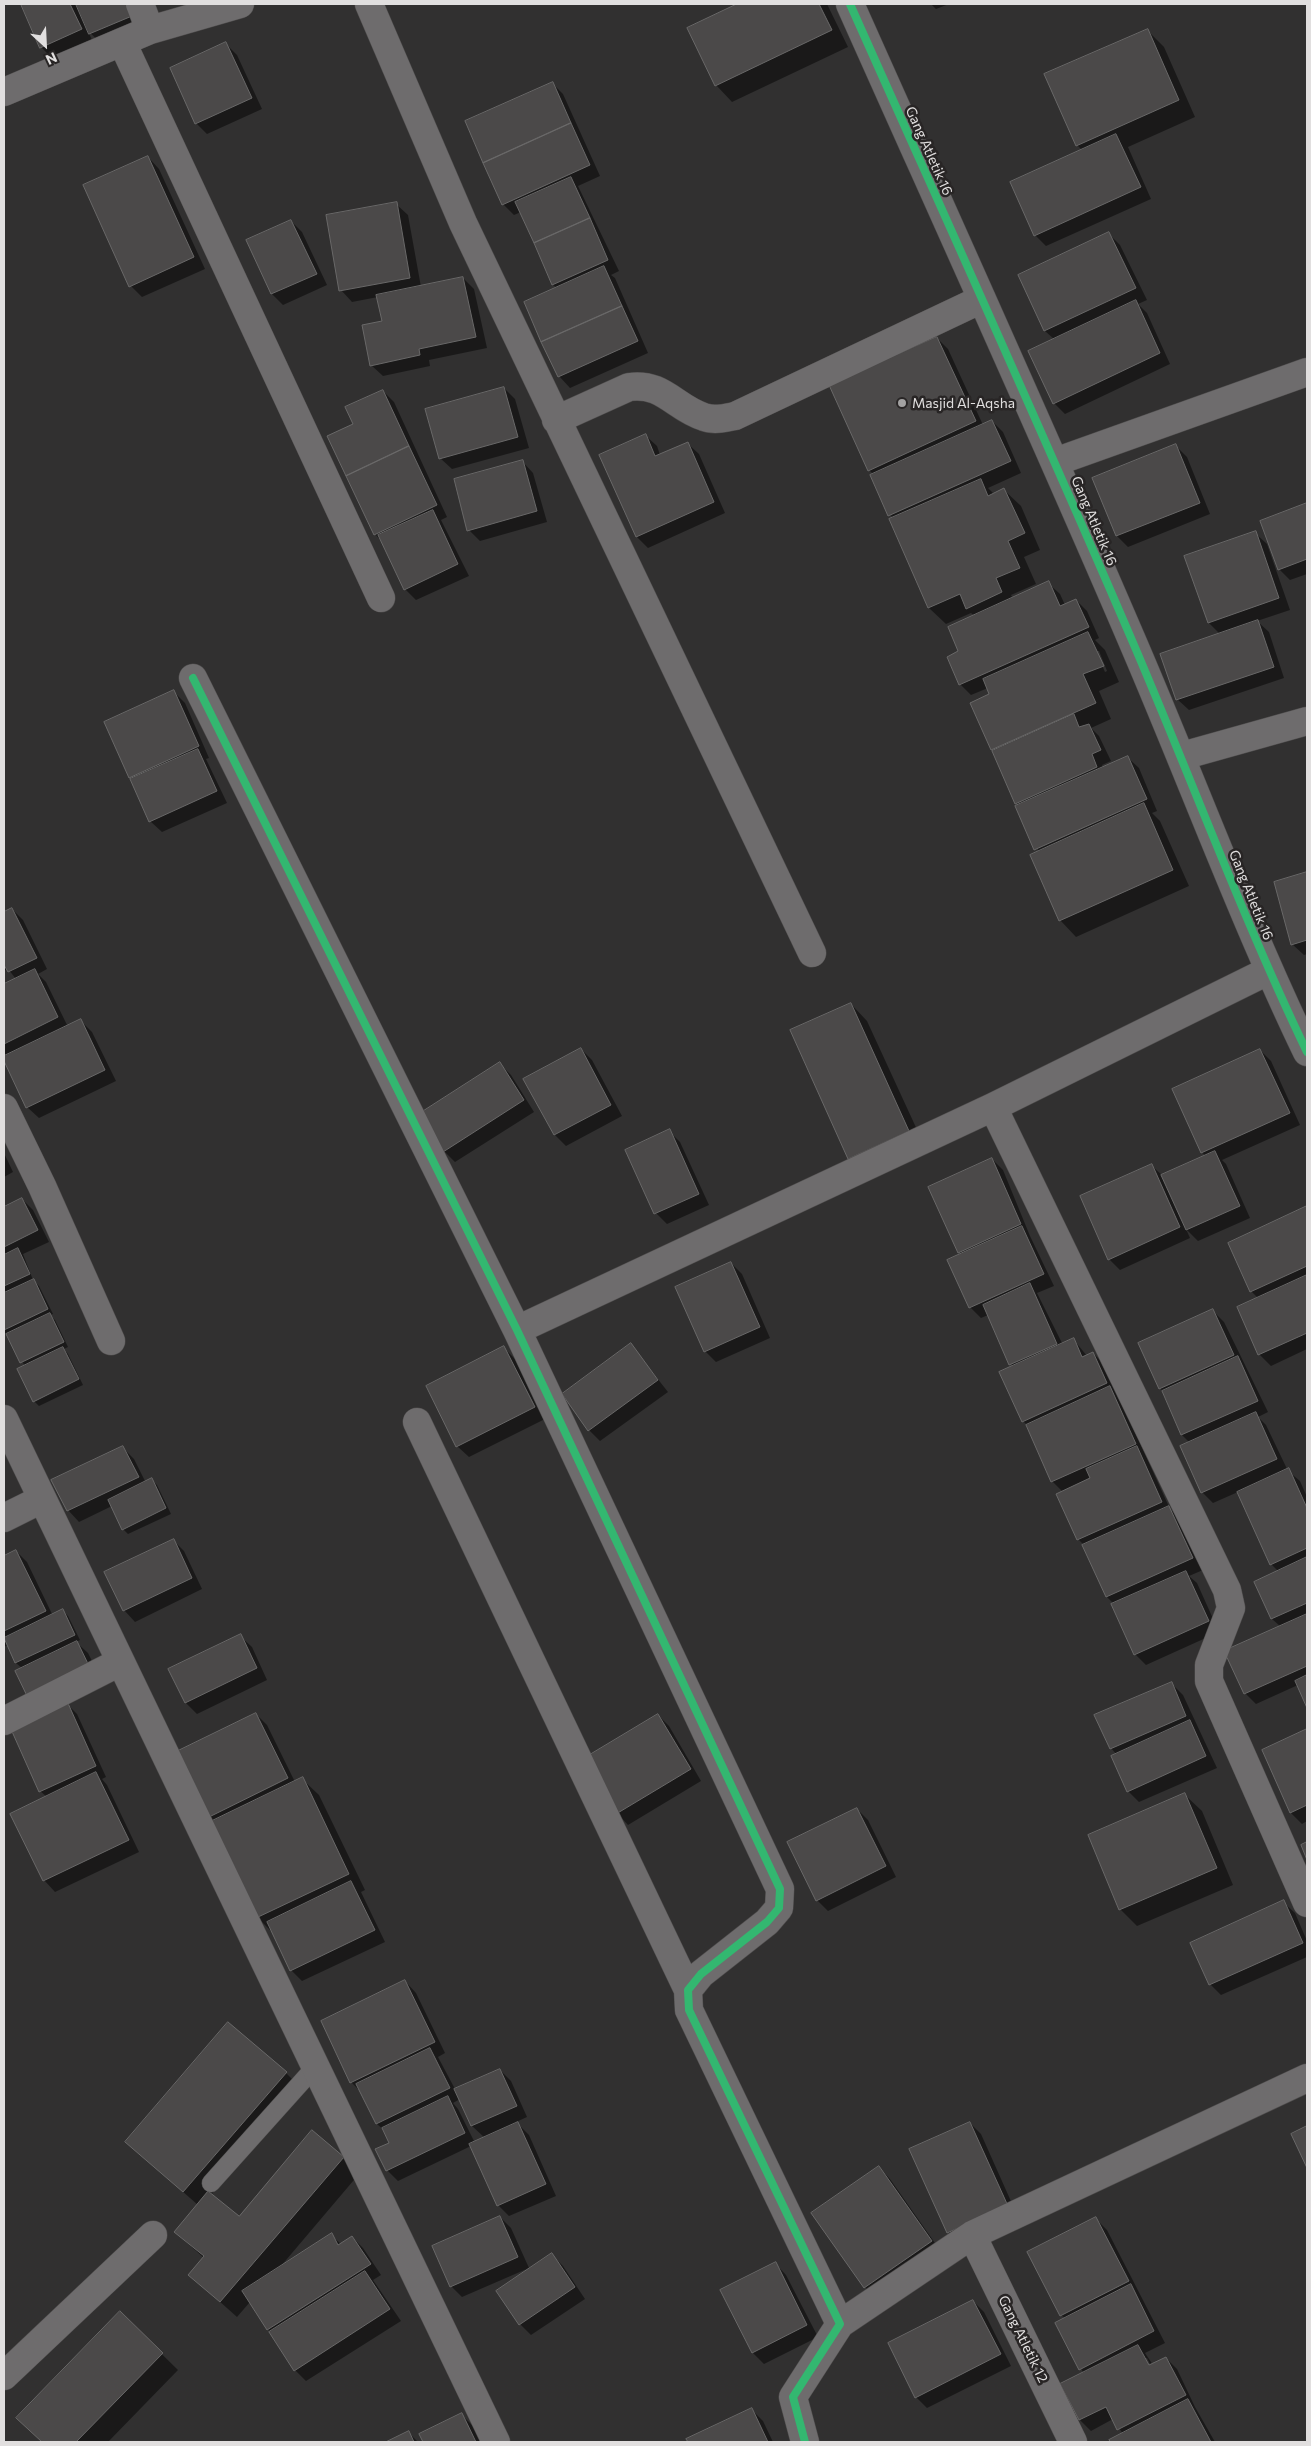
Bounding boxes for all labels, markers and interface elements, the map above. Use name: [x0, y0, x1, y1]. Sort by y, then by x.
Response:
north arrow: [20, 20, 70, 70]
text: N: [43, 49, 60, 69]
street label: Gang Atletik 16: [902, 104, 956, 198]
place label: Masjid Al-Aqsha: [912, 395, 1015, 411]
marker: Masjid Al-Aqsha: [896, 397, 908, 409]
street label: Gang Atletik 16: [1068, 474, 1120, 568]
street label: Gang Atletik 16: [1225, 848, 1277, 942]
street label: Gang Atletik 12: [995, 2293, 1051, 2385]

